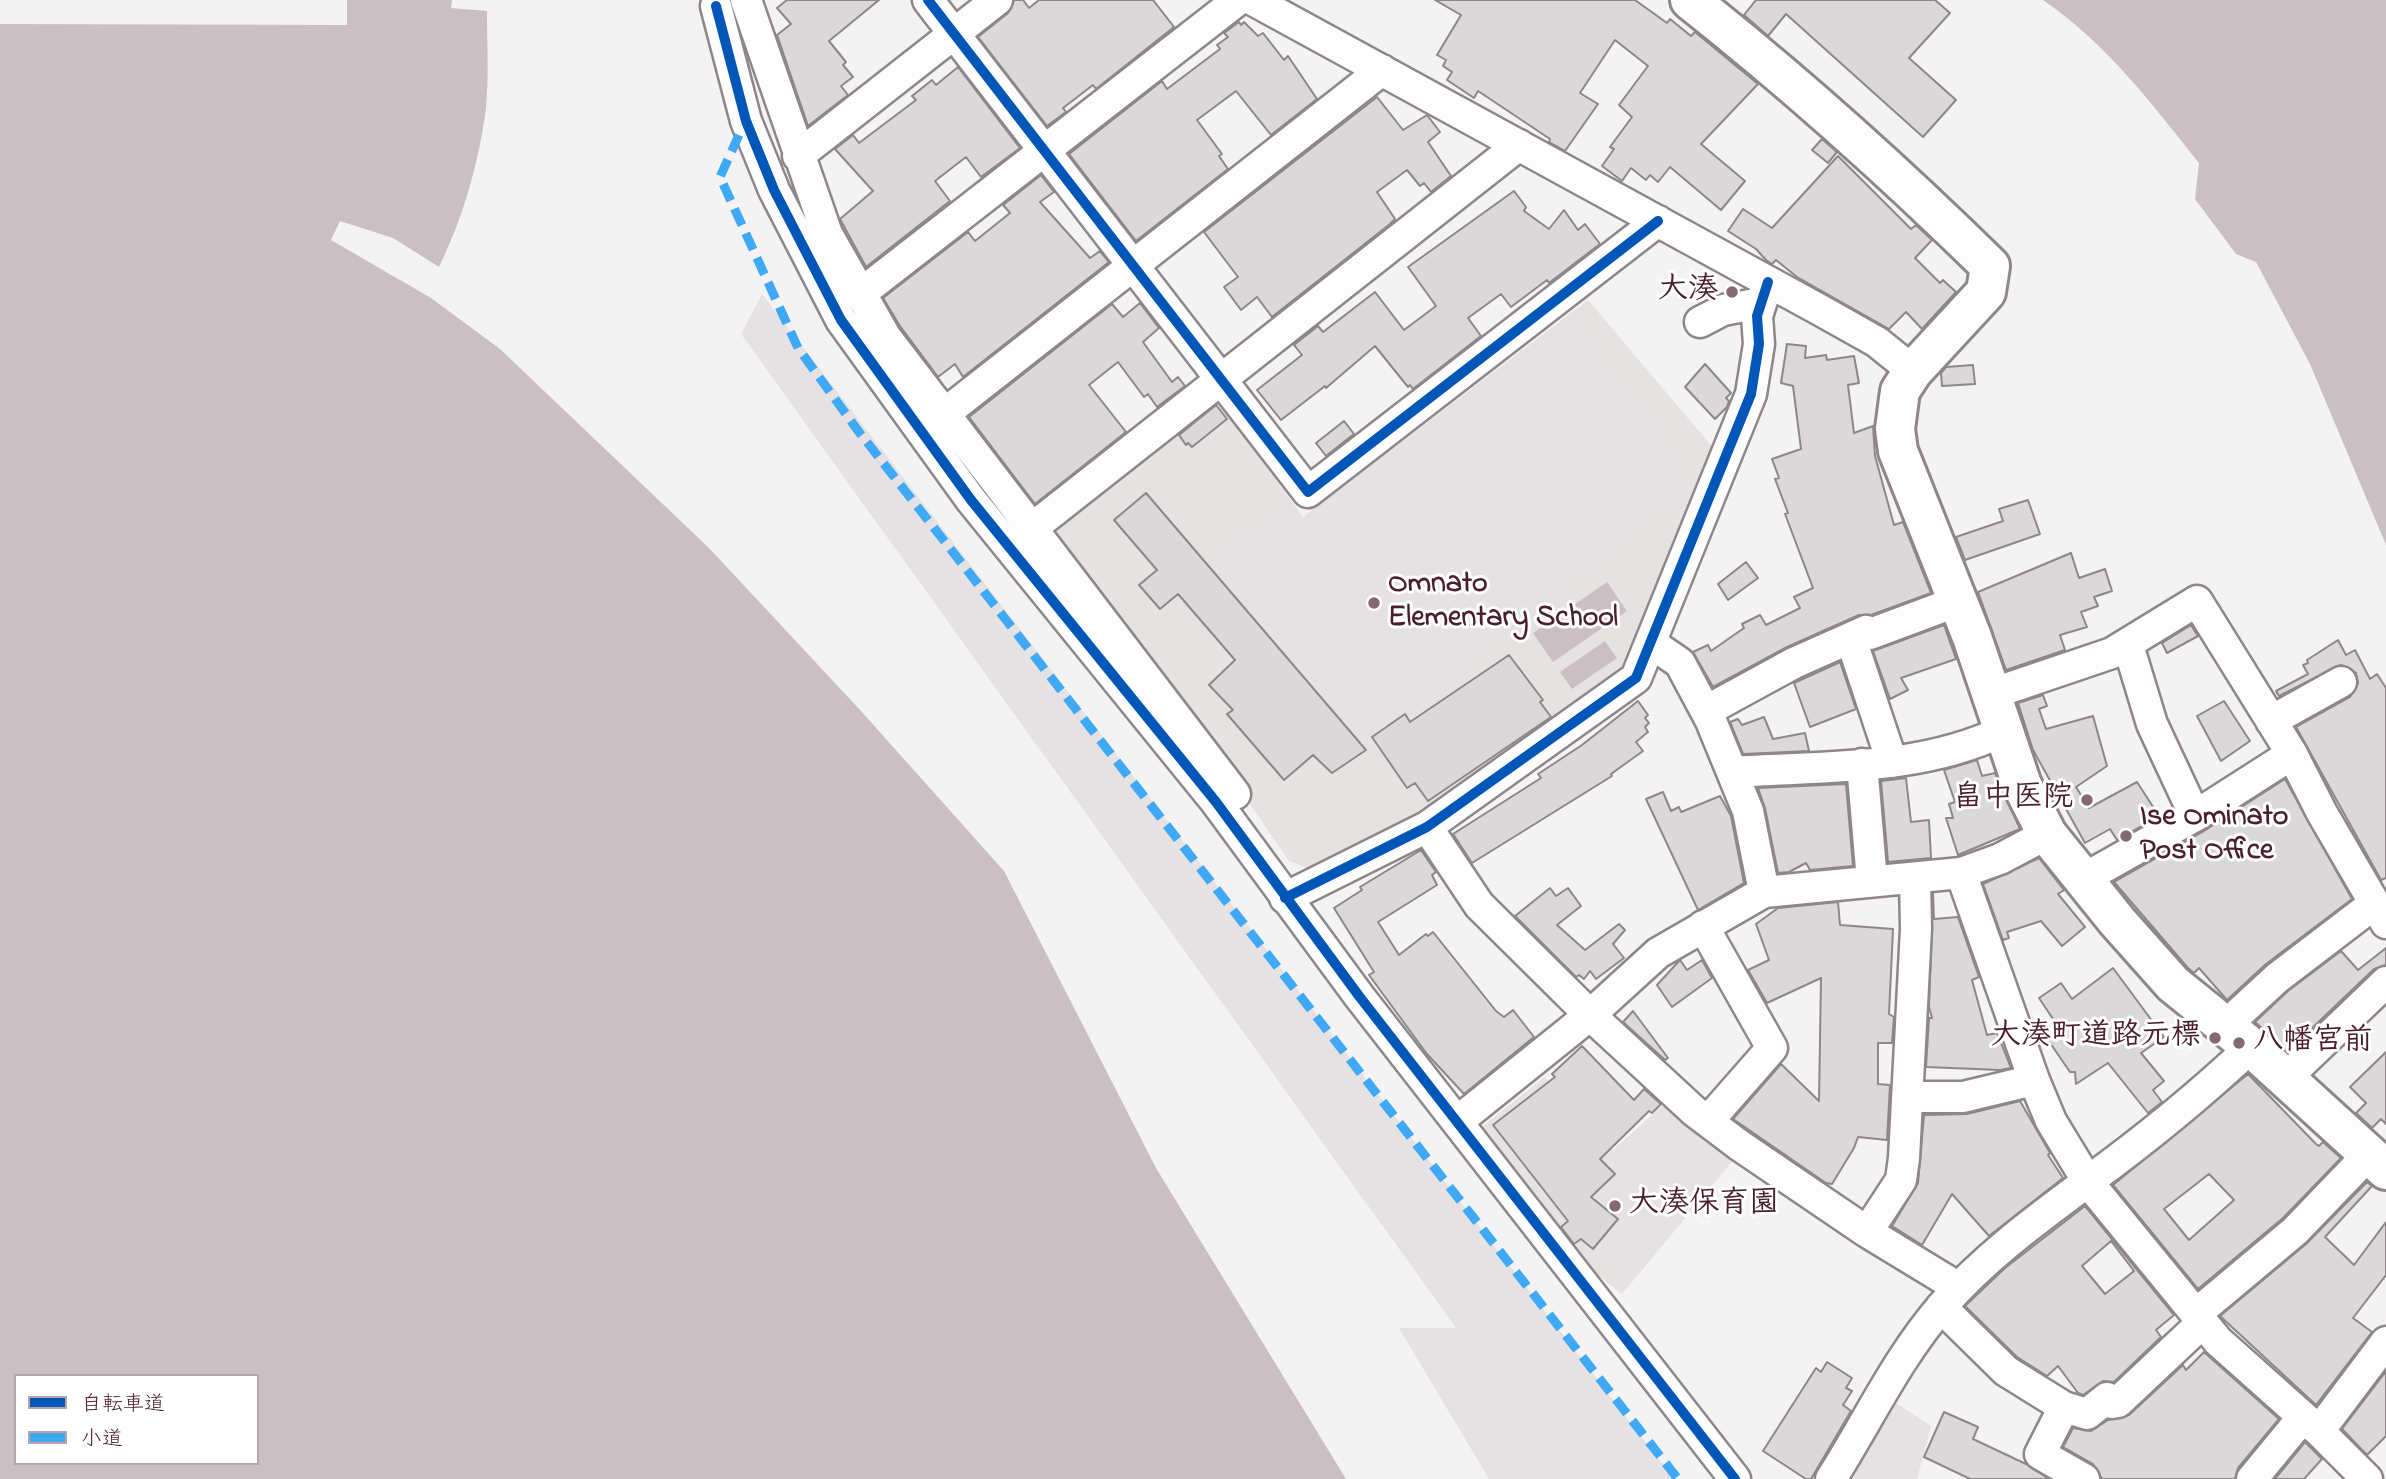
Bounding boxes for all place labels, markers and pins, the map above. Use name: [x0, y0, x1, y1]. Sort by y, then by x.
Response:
place label: 大湊: [1658, 274, 1718, 310]
marker: 大湊: [1724, 284, 1740, 300]
place label: Omnato Elementary School: [1388, 568, 1618, 638]
marker: Omnato Elementary School: [1366, 595, 1382, 611]
place label: 畠中医院: [1953, 782, 2073, 818]
marker: 畠中医院: [2079, 792, 2095, 808]
place label: Ise Ominato Post Office: [2140, 801, 2288, 872]
marker: Ise Ominato Post Office: [2118, 828, 2134, 844]
place label: 大湊町道路元標: [1991, 1020, 2201, 1056]
place label: 八幡宮前: [2253, 1025, 2373, 1061]
marker: 大湊町道路元標: [2207, 1030, 2223, 1046]
marker: 八幡宮前: [2231, 1035, 2247, 1051]
place label: 大湊保育園: [1629, 1188, 1779, 1224]
marker: 大湊保育園: [1607, 1198, 1623, 1214]

